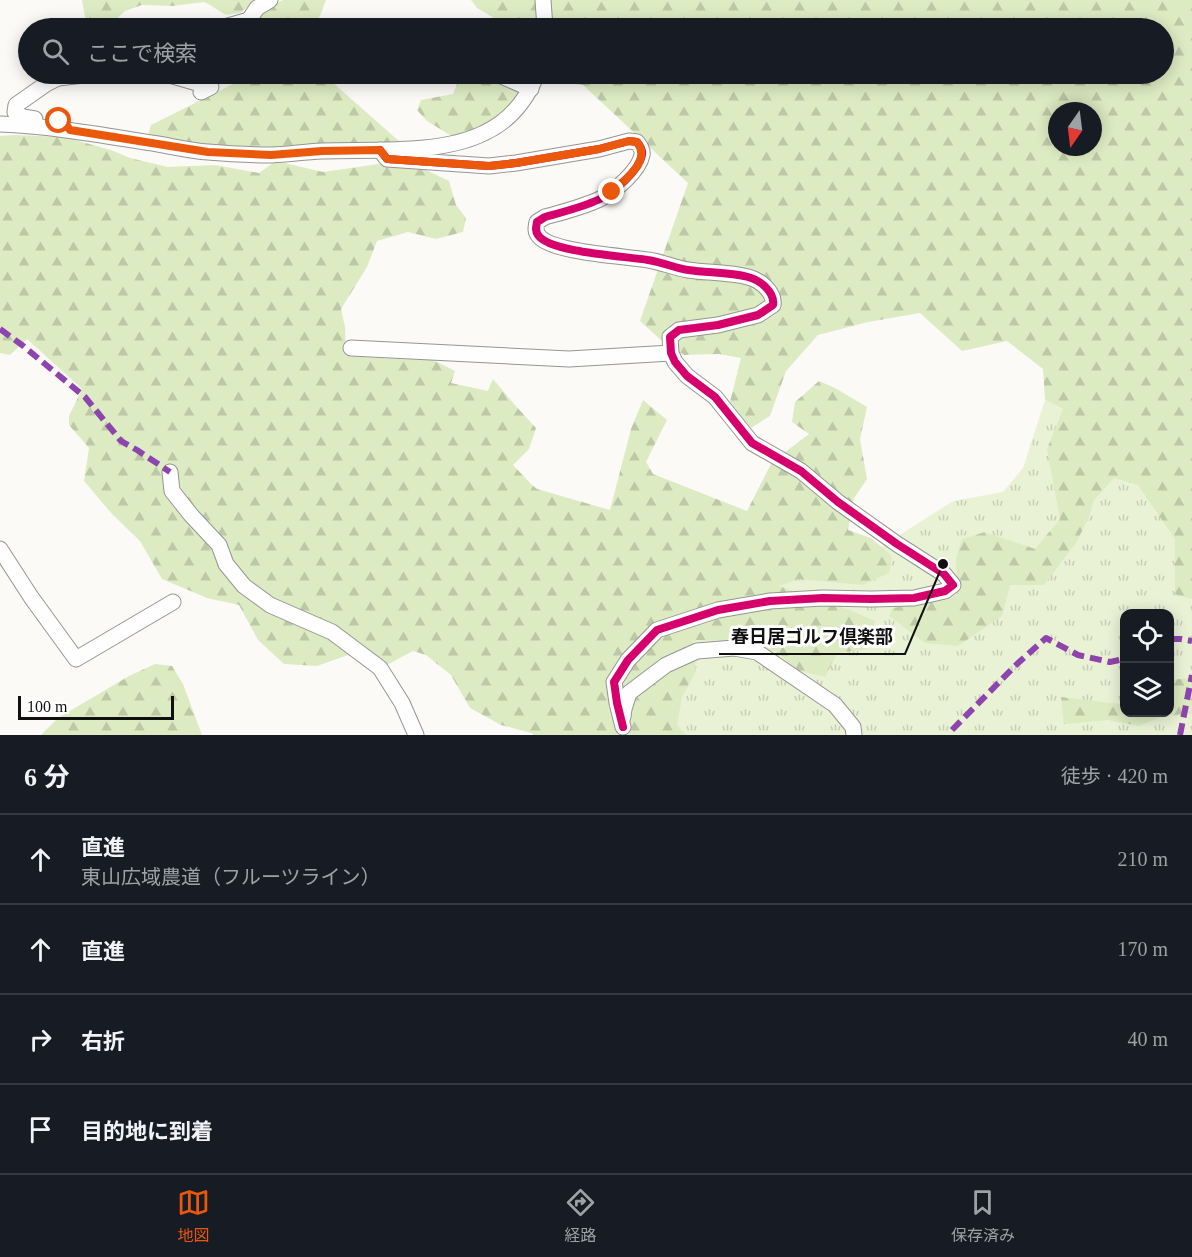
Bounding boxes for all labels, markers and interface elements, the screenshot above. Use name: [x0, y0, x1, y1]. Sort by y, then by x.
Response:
search box: [18, 18, 1174, 84]
icon: search: [39, 35, 72, 68]
text: ここで検索: [87, 41, 197, 66]
north arrow: [1048, 102, 1102, 156]
route start: [45, 107, 71, 133]
route end: [598, 178, 624, 204]
map controls: [1120, 609, 1174, 717]
button: locate: [1120, 609, 1174, 663]
callout: 春日居ゴルフ倶楽部: [719, 618, 905, 654]
text: 春日居ゴルフ倶楽部: [731, 627, 893, 647]
button: layers: [1120, 663, 1174, 717]
scale bar: [18, 693, 174, 720]
text: 100 m: [27, 698, 67, 715]
text: 6 分: [24, 763, 70, 792]
text: 徒歩 · 420 m: [1061, 765, 1168, 787]
text: 直進: [81, 835, 125, 860]
icon: ahead: [24, 843, 57, 876]
text: 210 m: [1117, 848, 1168, 870]
text: 東山広域農道（フルーツライン）: [81, 866, 381, 888]
icon: ahead: [24, 933, 57, 966]
text: 170 m: [1117, 938, 1168, 960]
text: 直進: [81, 939, 125, 964]
icon: right: [24, 1023, 57, 1056]
text: 40 m: [1127, 1028, 1168, 1050]
text: 右折: [81, 1029, 125, 1054]
icon: arrive: [24, 1113, 57, 1146]
text: 目的地に到着: [81, 1119, 213, 1144]
tab: 地図: [177, 1186, 210, 1246]
tab: 経路: [564, 1186, 597, 1246]
tab: 保存済み: [951, 1186, 1015, 1246]

